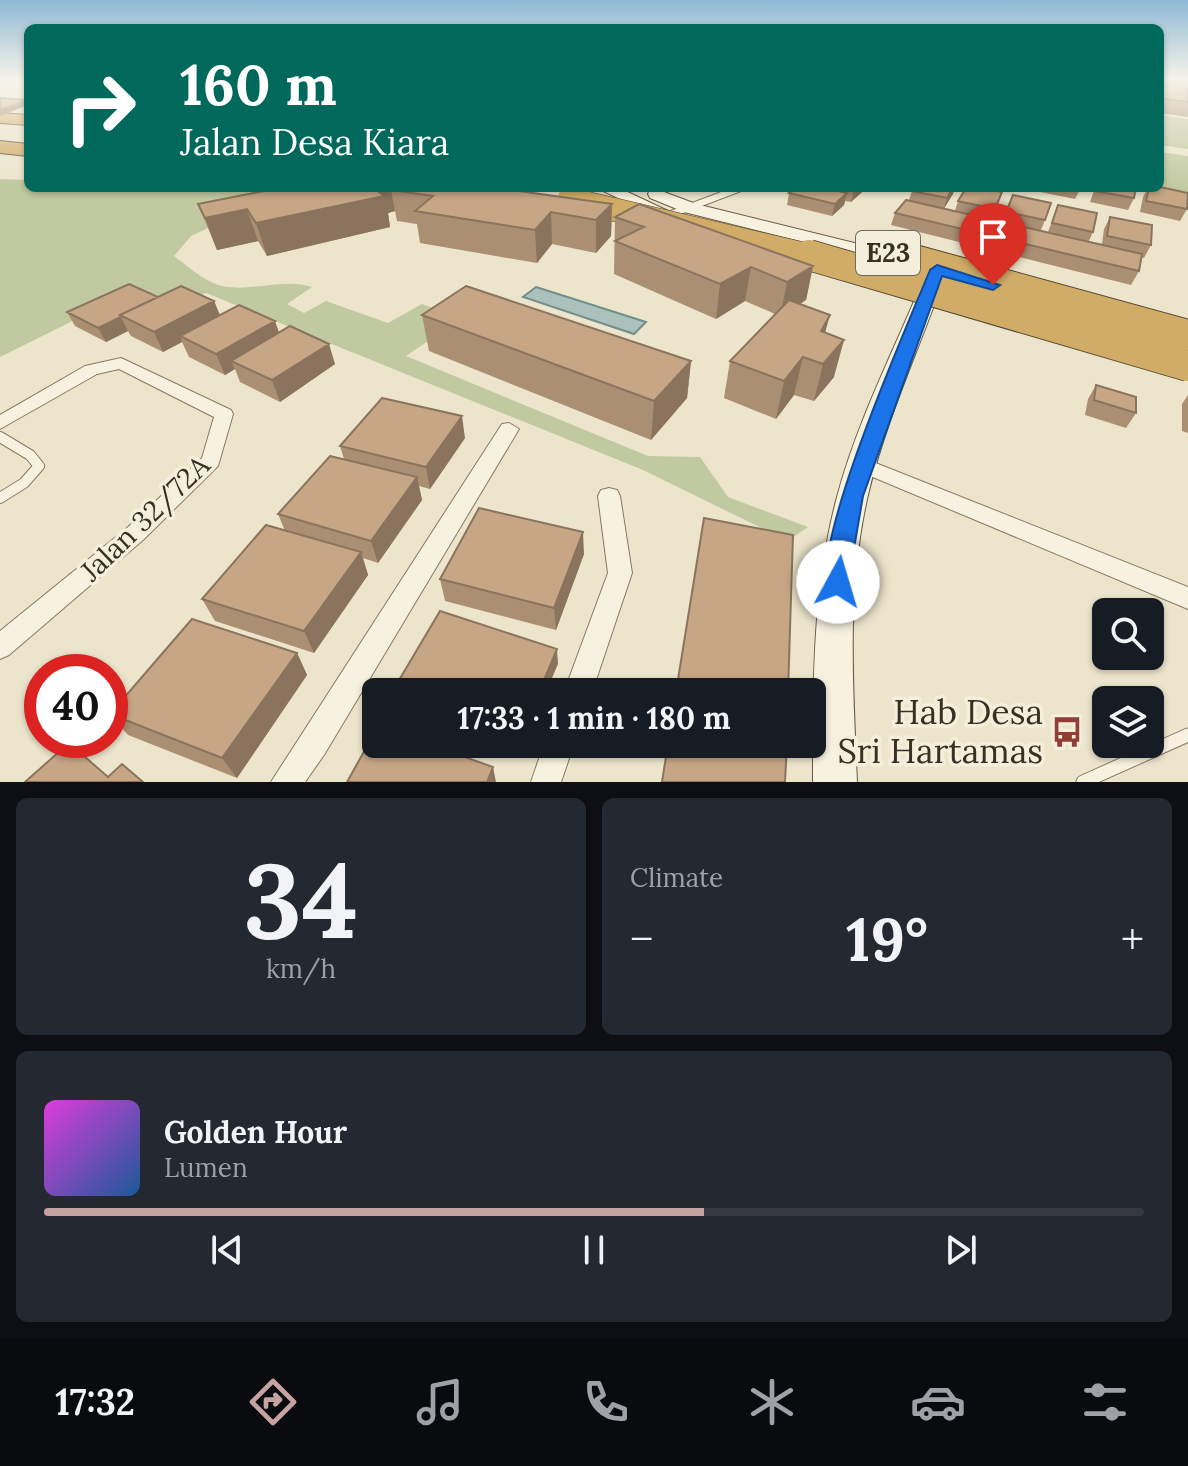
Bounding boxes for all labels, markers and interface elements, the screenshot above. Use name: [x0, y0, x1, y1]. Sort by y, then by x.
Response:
text: 160 m: [180, 49, 337, 120]
icon: right: [48, 56, 152, 160]
text: Jalan Desa Kiara: [180, 119, 449, 165]
pin: [959, 203, 1027, 285]
icon: arrive: [971, 215, 1015, 259]
road number: E23: [856, 231, 920, 275]
street label: Jalan 32/72A: [72, 447, 217, 589]
position arrow: [796, 540, 880, 624]
map controls: [1092, 598, 1164, 758]
button: search: [1092, 598, 1164, 670]
speed limit sign: 40: [24, 654, 128, 758]
button: layers: [1092, 686, 1164, 758]
place label: Hab Desa Sri Hartamas: [838, 690, 1043, 772]
text: 17:33 · 1 min · 180 m: [458, 699, 731, 737]
bus stop icon: Hab Desa Sri Hartamas: [1050, 715, 1084, 749]
text: 34: [243, 833, 359, 966]
text: Climate: [630, 861, 723, 894]
text: 19°: [846, 901, 928, 977]
text: −: [630, 911, 653, 967]
text: +: [1121, 911, 1144, 967]
text: km/h: [266, 952, 336, 985]
text: Golden Hour: [164, 1113, 347, 1151]
text: Lumen: [164, 1151, 248, 1184]
icon: previous: [205, 1228, 249, 1272]
icon: pause: [572, 1228, 616, 1272]
icon: next: [939, 1228, 983, 1272]
icon: directions: [245, 1374, 301, 1430]
icon: music: [412, 1374, 468, 1430]
icon: phone: [578, 1374, 634, 1430]
icon: climate: [744, 1374, 800, 1430]
icon: car: [910, 1374, 966, 1430]
icon: filters: [1077, 1374, 1133, 1430]
text: 17:32: [55, 1379, 135, 1425]

